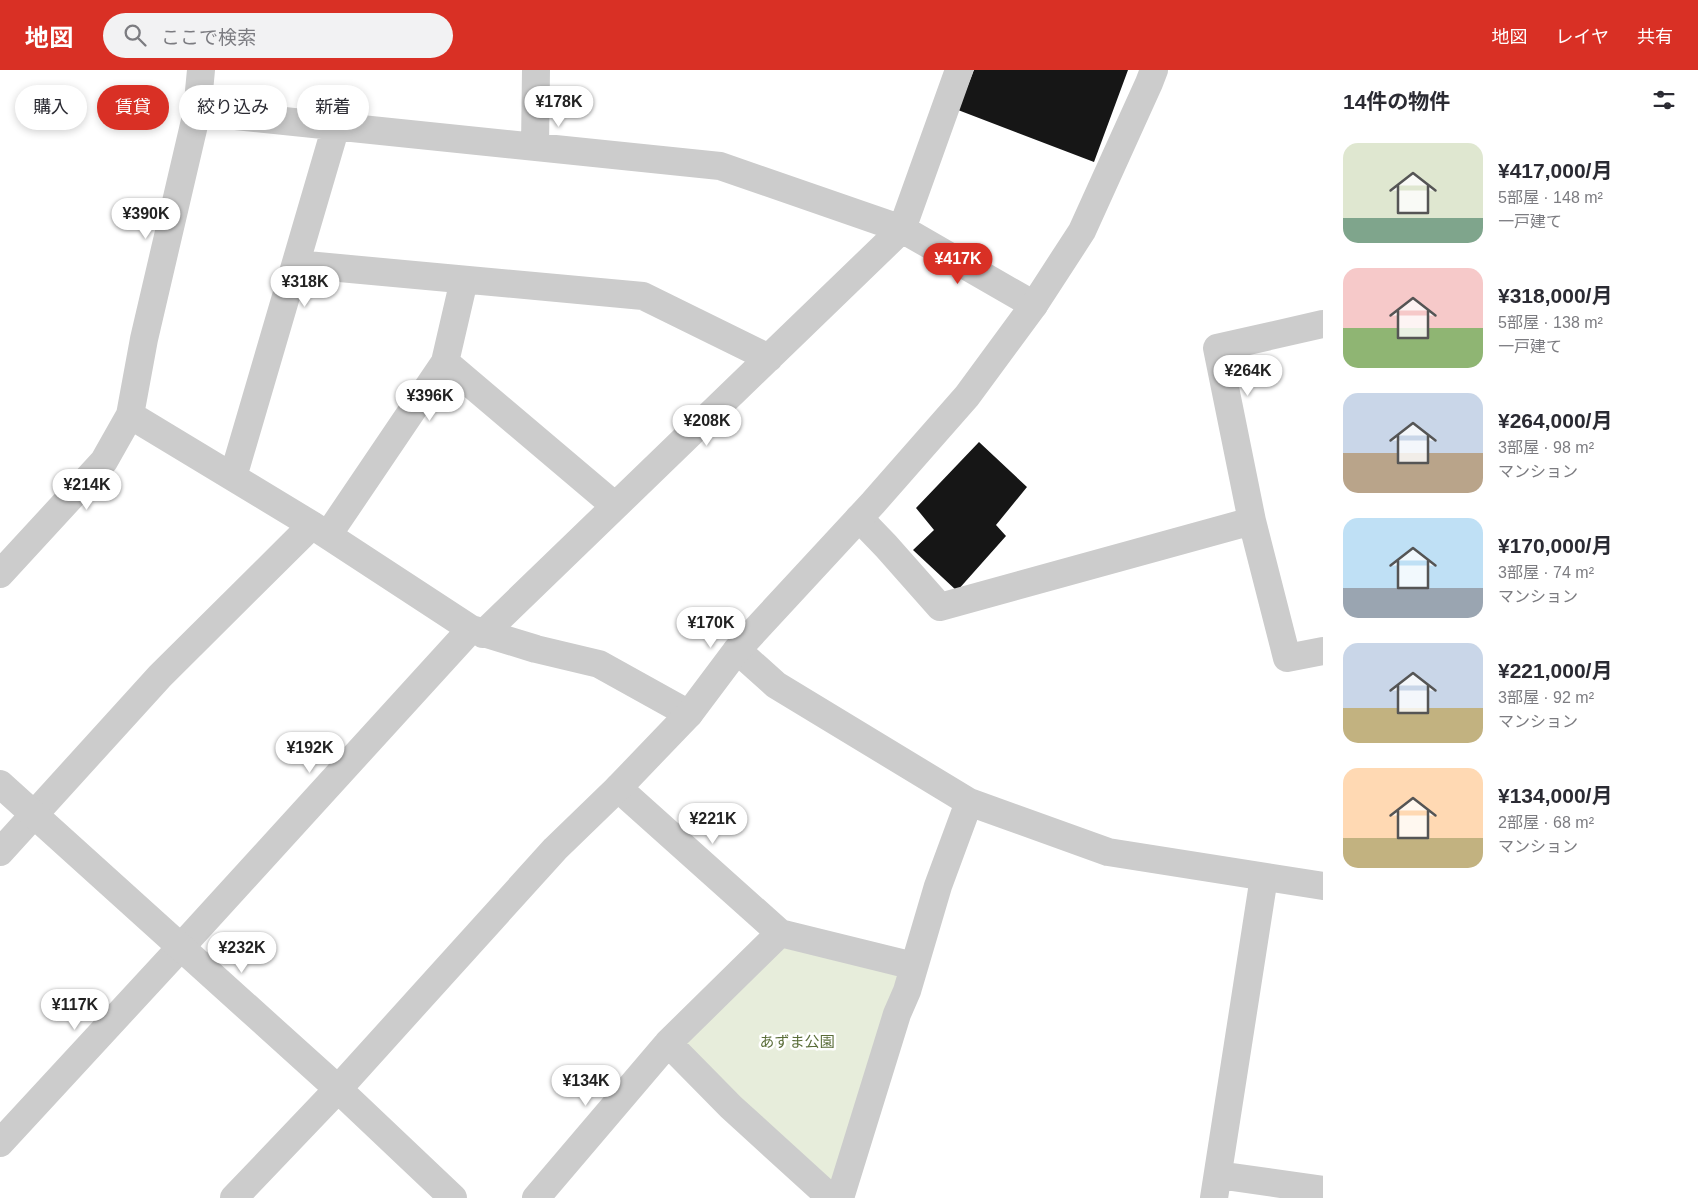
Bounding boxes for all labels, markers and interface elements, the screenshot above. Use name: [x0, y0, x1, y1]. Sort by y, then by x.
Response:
search box: [103, 13, 453, 58]
icon: search: [121, 21, 149, 49]
text: 地図: [25, 24, 73, 51]
text: ここで検索: [161, 27, 256, 48]
text: 地図: [1492, 27, 1528, 47]
text: レイヤ: [1556, 27, 1609, 47]
text: 共有: [1637, 27, 1673, 47]
chip: 購入: [15, 85, 87, 130]
chip: 賃貸: [97, 85, 169, 130]
chip: 絞り込み: [179, 85, 287, 130]
chip: 新着: [297, 85, 369, 130]
pin: ¥178K: [524, 85, 594, 128]
icon: filters: [1650, 86, 1678, 114]
text: 14件の物件: [1343, 90, 1450, 113]
text: ¥178K: [535, 93, 583, 110]
text: ¥417,000/月: [1498, 159, 1612, 182]
icon: home: [1383, 163, 1443, 223]
text: 5部屋 · 148 m²: [1498, 189, 1603, 206]
pin: ¥390K: [111, 198, 181, 240]
text: ¥390K: [122, 205, 170, 222]
text: 一戸建て: [1498, 213, 1562, 230]
pin: ¥417K: [923, 242, 993, 285]
text: ¥417K: [934, 250, 982, 267]
pin: ¥318K: [270, 266, 340, 308]
text: ¥318K: [281, 273, 329, 290]
text: ¥318,000/月: [1498, 284, 1612, 307]
icon: home: [1383, 288, 1443, 348]
text: 5部屋 · 138 m²: [1498, 314, 1603, 331]
text: 一戸建て: [1498, 338, 1562, 355]
pin: ¥264K: [1213, 354, 1283, 397]
text: ¥264K: [1224, 362, 1272, 379]
pin: ¥396K: [395, 380, 465, 422]
text: ¥396K: [406, 387, 454, 404]
pin: ¥208K: [672, 404, 742, 447]
text: ¥264,000/月: [1498, 409, 1612, 432]
text: ¥208K: [683, 412, 731, 429]
icon: home: [1383, 413, 1443, 473]
text: 3部屋 · 98 m²: [1498, 439, 1594, 456]
text: マンション: [1498, 463, 1578, 480]
pin: ¥214K: [52, 468, 122, 511]
text: ¥214K: [63, 476, 111, 493]
text: ¥170,000/月: [1498, 534, 1612, 557]
icon: home: [1383, 538, 1443, 598]
text: 3部屋 · 74 m²: [1498, 564, 1594, 581]
text: マンション: [1498, 588, 1578, 605]
pin: ¥170K: [676, 606, 746, 649]
text: ¥170K: [687, 614, 735, 631]
text: ¥221,000/月: [1498, 659, 1612, 682]
icon: home: [1383, 663, 1443, 723]
text: 3部屋 · 92 m²: [1498, 689, 1594, 706]
text: マンション: [1498, 713, 1578, 730]
pin: ¥192K: [275, 732, 345, 774]
text: ¥192K: [286, 739, 334, 756]
text: ¥134,000/月: [1498, 784, 1612, 807]
icon: home: [1383, 788, 1443, 848]
pin: ¥221K: [678, 802, 748, 845]
text: ¥221K: [689, 810, 737, 827]
text: 2部屋 · 68 m²: [1498, 814, 1594, 831]
text: マンション: [1498, 838, 1578, 855]
pin: ¥232K: [207, 932, 277, 974]
text: ¥232K: [218, 939, 266, 956]
pin: ¥117K: [40, 988, 110, 1031]
text: ¥117K: [52, 996, 98, 1013]
park label: あずま公園: [759, 1033, 835, 1050]
pin: ¥134K: [551, 1064, 621, 1107]
text: ¥134K: [562, 1072, 610, 1089]

